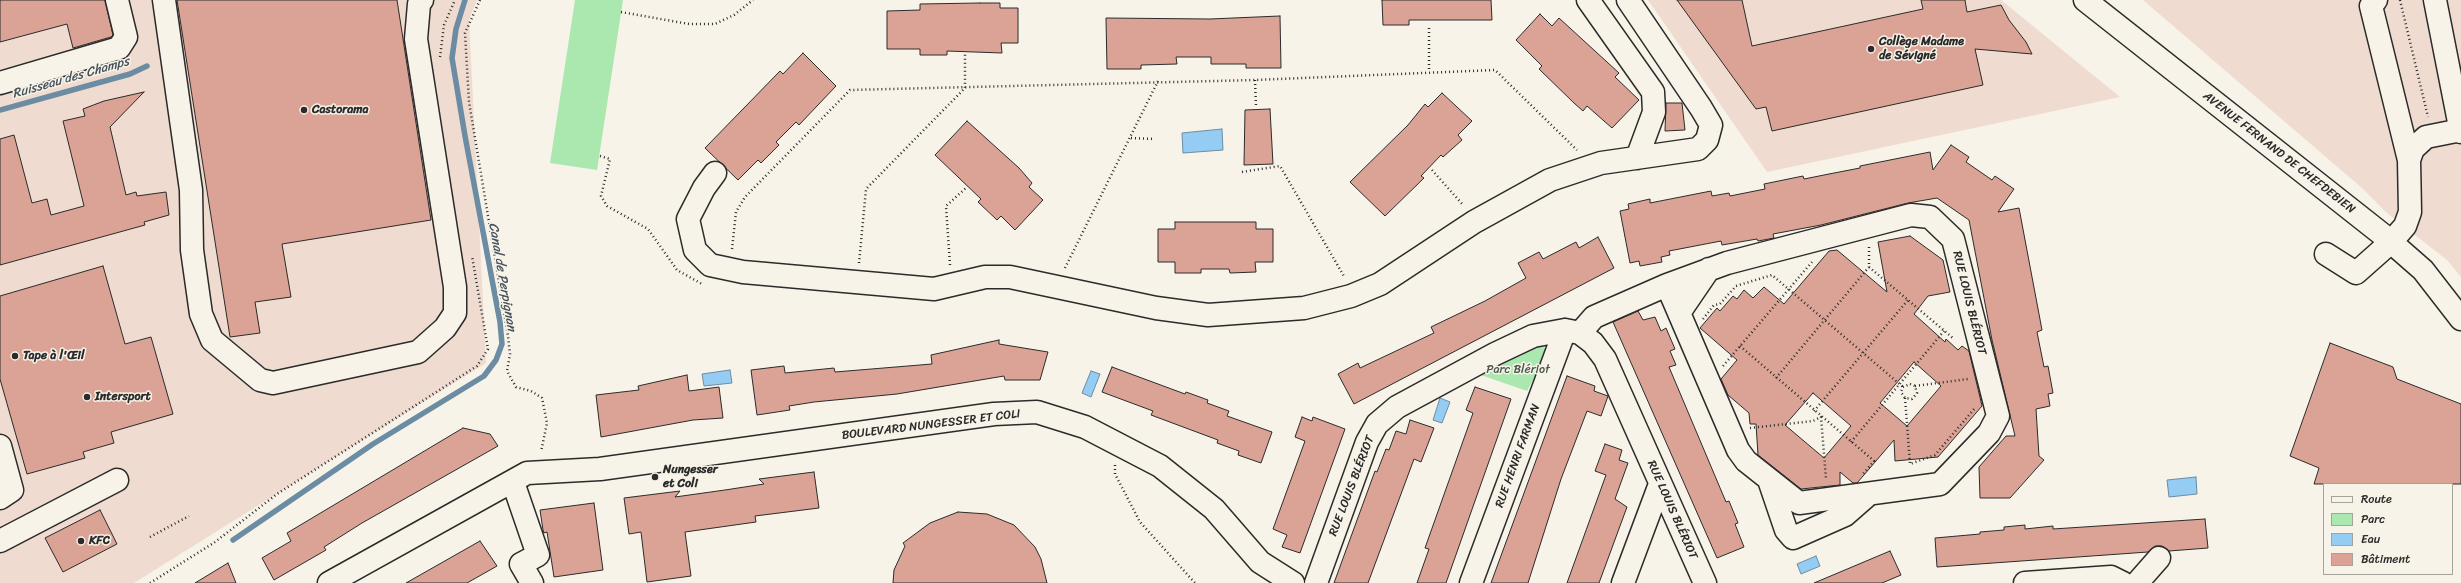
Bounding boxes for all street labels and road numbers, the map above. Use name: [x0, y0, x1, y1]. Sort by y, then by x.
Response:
street label: AVENUE FERNAND DE CHEFDEBIEN: [2200, 89, 2358, 217]
street label: RUE LOUIS BLÉRIOT: [1949, 250, 1989, 356]
street label: RUE HENRI FARMAN: [1493, 402, 1543, 510]
street label: BOULEVARD NUNGESSER ET COLI: [841, 407, 1021, 443]
street label: RUE LOUIS BLÉRIOT: [1326, 434, 1378, 538]
street label: RUE LOUIS BLÉRIOT: [1644, 458, 1700, 562]

